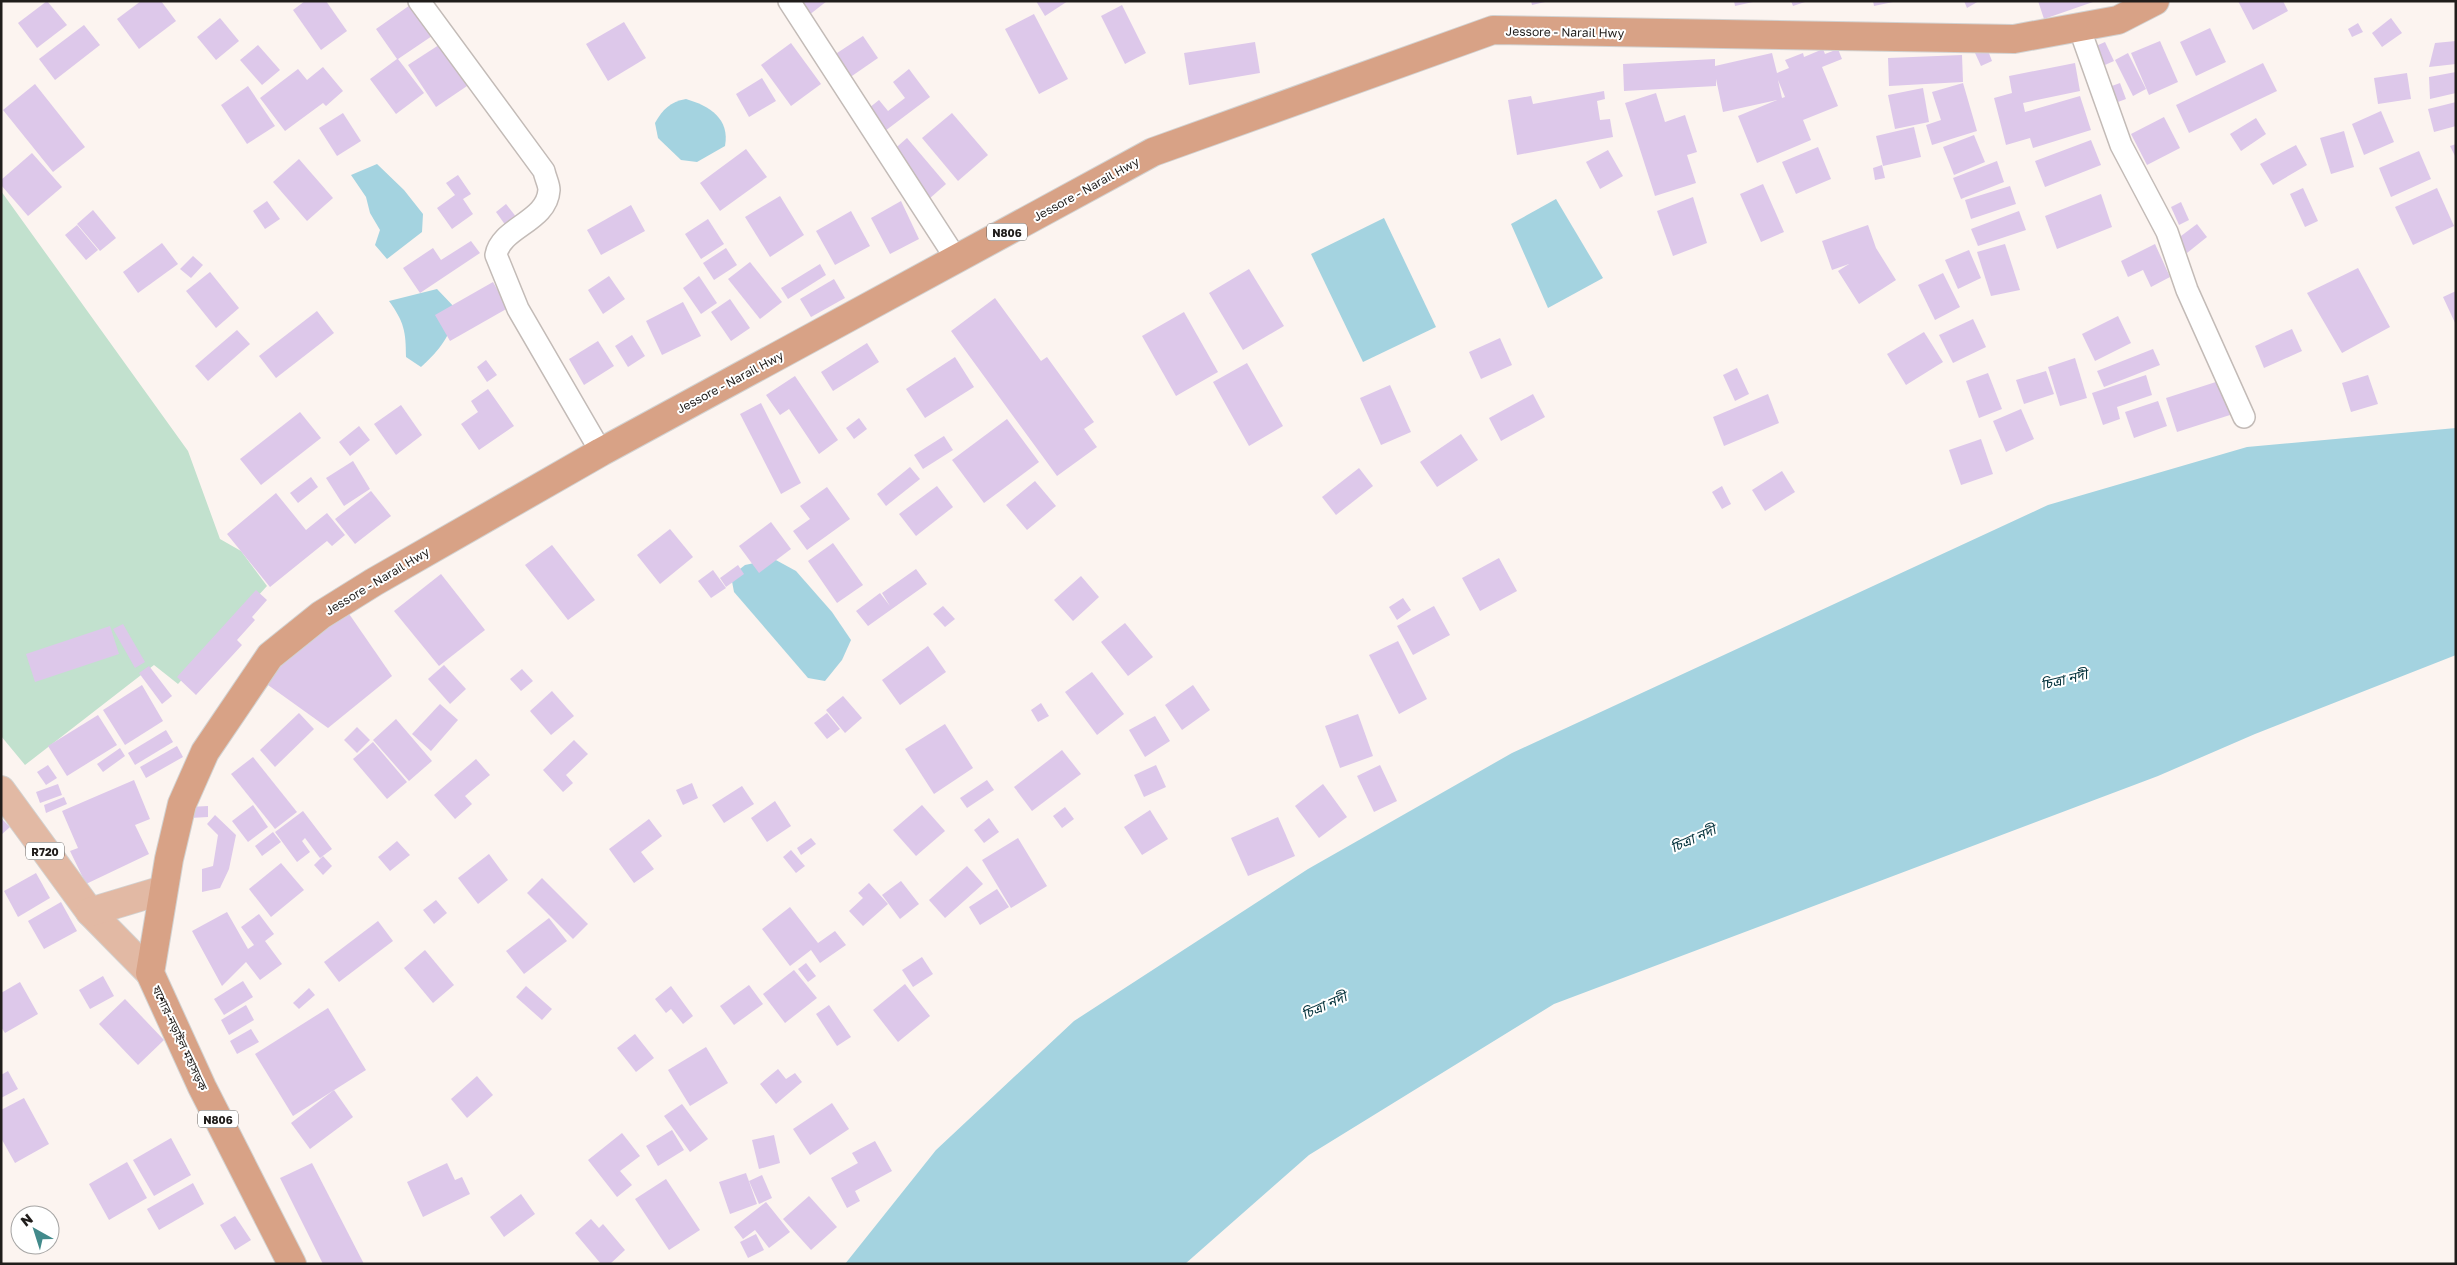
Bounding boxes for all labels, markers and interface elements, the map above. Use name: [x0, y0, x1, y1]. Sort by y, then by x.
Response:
street label: Jessore - Narail Hwy: [1506, 23, 1625, 41]
street label: Jessore - Narail Hwy: [1030, 154, 1142, 224]
road number: N806: [987, 223, 1027, 240]
street label: Jessore - Narail Hwy: [674, 347, 786, 416]
street label: Jessore - Narail Hwy: [322, 544, 432, 618]
water label: চিত্রা নদী: [2039, 664, 2092, 693]
water label: চিত্রা নদী: [1668, 819, 1721, 855]
road number: R720: [26, 842, 64, 859]
street label: যশোর-নড়াইল মহাসড়ক: [149, 982, 211, 1093]
water label: চিত্রা নদী: [1299, 986, 1352, 1022]
road number: N806: [198, 1110, 238, 1128]
north arrow: [10, 1205, 60, 1255]
text: N: [17, 1210, 36, 1229]

